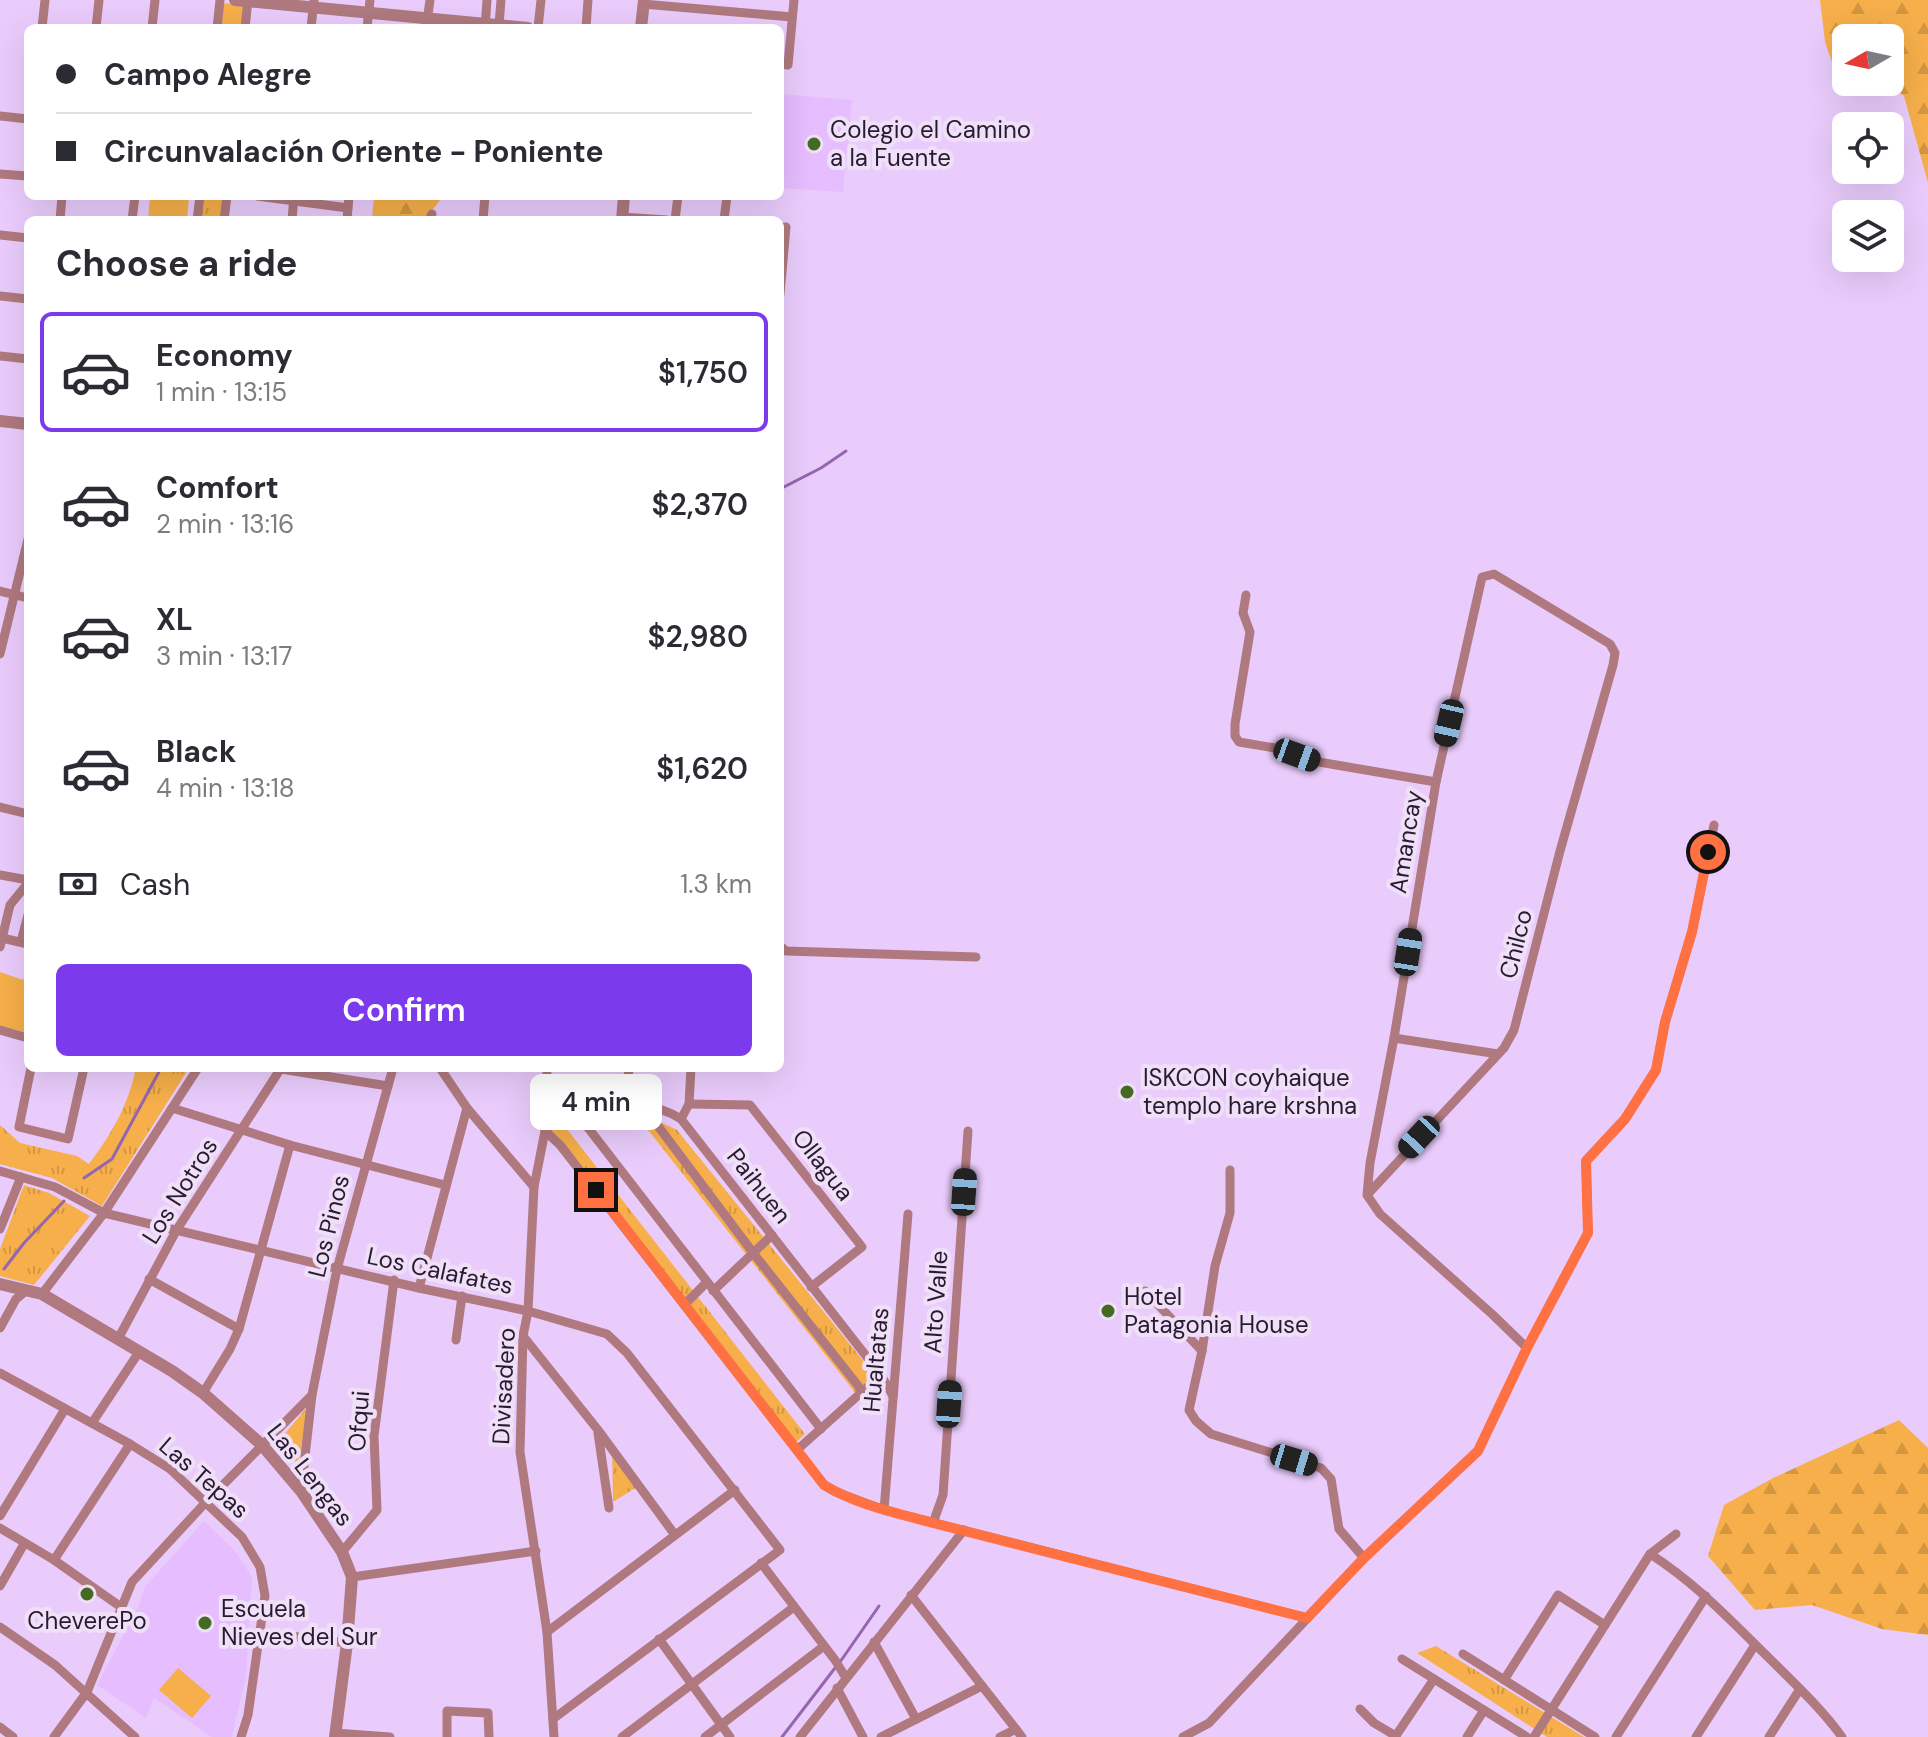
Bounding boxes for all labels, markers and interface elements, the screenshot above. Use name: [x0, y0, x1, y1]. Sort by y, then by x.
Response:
north arrow: [1832, 24, 1904, 96]
map controls: [1832, 24, 1904, 272]
text: Campo Alegre: [104, 55, 312, 94]
button: locate: [1832, 112, 1904, 184]
place label: Colegio el Camino a la Fuente: [830, 114, 1031, 173]
text: Circunvalación Oriente - Poniente: [104, 132, 604, 171]
marker: Colegio el Camino a la Fuente: [805, 135, 823, 153]
button: layers: [1832, 200, 1904, 272]
text: Choose a ride: [56, 240, 297, 287]
icon: car: [60, 336, 132, 408]
text: Economy: [156, 336, 293, 375]
text: $1,750: [658, 353, 748, 392]
text: 1 min · 13:15: [156, 375, 287, 409]
icon: car: [60, 468, 132, 540]
text: Comfort: [156, 468, 279, 507]
text: $2,370: [652, 485, 748, 524]
text: 2 min · 13:16: [156, 507, 294, 541]
icon: car: [60, 600, 132, 672]
text: XL: [156, 600, 193, 639]
text: $2,980: [648, 617, 748, 656]
text: 3 min · 13:17: [156, 639, 292, 673]
car: [1432, 697, 1466, 749]
icon: car: [60, 732, 132, 804]
text: Black: [156, 732, 236, 771]
car: [1270, 736, 1324, 774]
text: $1,620: [656, 749, 748, 788]
text: 4 min · 13:18: [156, 771, 295, 805]
street label: Amancay: [1382, 788, 1429, 896]
route start: [1690, 834, 1726, 870]
icon: cash: [56, 862, 100, 906]
text: Cash: [120, 865, 190, 904]
text: 1.3 km: [680, 867, 752, 901]
street label: Chilco: [1492, 906, 1539, 982]
car: [1392, 926, 1424, 978]
button: Confirm: [56, 964, 752, 1056]
place label: ISKCON coyhaique templo hare krshna: [1143, 1062, 1357, 1121]
callout: 4 min: [530, 1074, 662, 1130]
marker: ISKCON coyhaique templo hare krshna: [1118, 1083, 1136, 1101]
text: 4 min: [561, 1085, 631, 1119]
car: [1394, 1111, 1444, 1163]
street label: Ollagua: [786, 1123, 861, 1207]
street label: Los Notros: [135, 1132, 224, 1250]
street label: Paihuen: [720, 1142, 798, 1230]
car: [950, 1167, 978, 1217]
street label: Los Pinos: [301, 1171, 356, 1280]
route end: [578, 1172, 614, 1208]
street label: Los Calafates: [364, 1240, 516, 1301]
street label: Alto Valle: [916, 1249, 955, 1354]
place label: Hotel Patagonia House: [1124, 1281, 1309, 1340]
marker: Hotel Patagonia House: [1099, 1302, 1117, 1320]
street label: Hualtatas: [855, 1306, 896, 1414]
street label: Divisadero: [485, 1327, 522, 1445]
car: [935, 1379, 963, 1429]
street label: Ofqui: [341, 1390, 376, 1452]
street label: Las Lengas: [261, 1417, 360, 1532]
street label: Las Tepas: [153, 1430, 256, 1525]
car: [1268, 1442, 1320, 1478]
marker: CheverePo: [78, 1585, 96, 1603]
place label: Escuela Nieves del Sur: [221, 1593, 378, 1652]
place label: CheverePo: [27, 1605, 147, 1636]
marker: Escuela Nieves del Sur: [196, 1614, 214, 1632]

